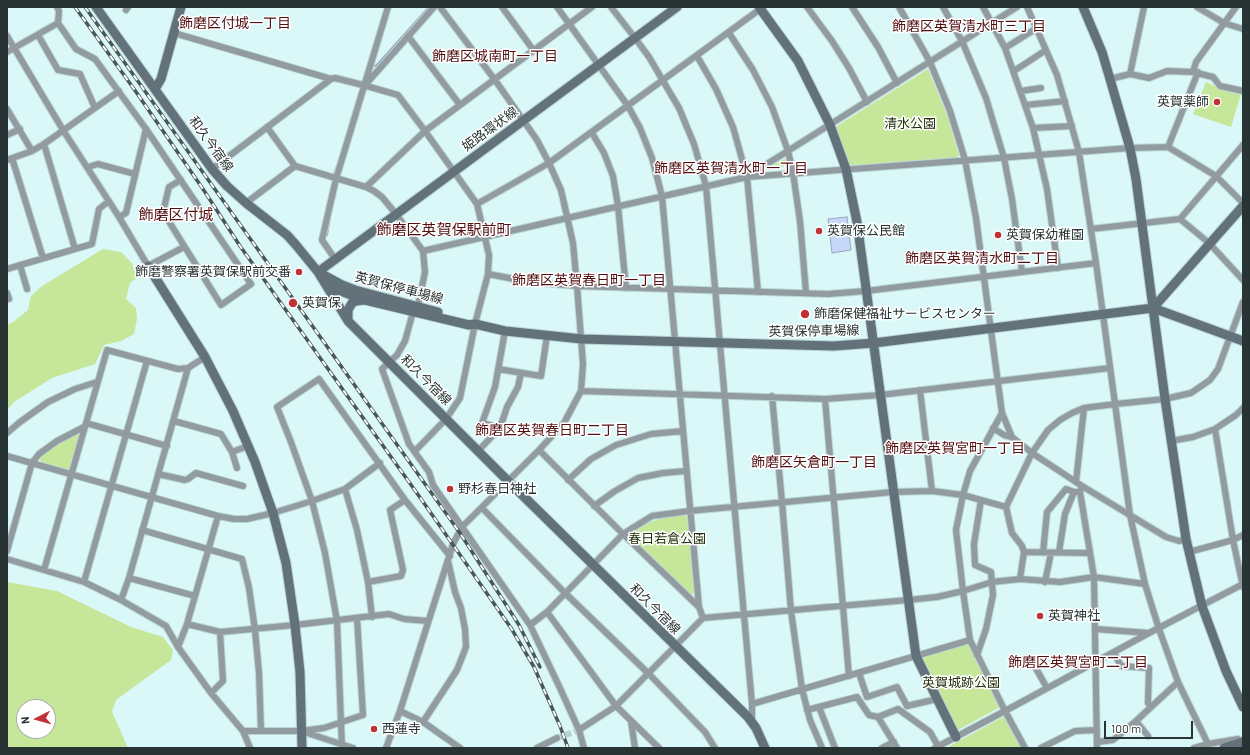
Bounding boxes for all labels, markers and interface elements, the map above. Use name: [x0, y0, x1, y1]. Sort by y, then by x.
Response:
district label: 飾磨区付城一丁目: [179, 15, 291, 31]
district label: 飾磨区英賀清水町三丁目: [892, 18, 1046, 34]
district label: 飾磨区城南町一丁目: [432, 48, 558, 64]
place label: 英賀薬師: [1157, 94, 1209, 110]
marker: 英賀薬師: [1212, 97, 1222, 107]
street label: 姫路環状線: [459, 104, 521, 154]
street label: 和久今宿線: [186, 113, 236, 175]
park label: 清水公園: [884, 116, 936, 132]
district label: 飾磨区英賀清水町一丁目: [654, 160, 808, 176]
district label: 飾磨区付城: [139, 206, 213, 224]
district label: 飾磨区英賀保駅前町: [377, 221, 511, 239]
place label: 英賀保公民館: [827, 223, 905, 239]
marker: 英賀保公民館: [814, 226, 824, 236]
place label: 英賀保幼稚園: [1006, 227, 1084, 243]
marker: 英賀保幼稚園: [993, 230, 1003, 240]
district label: 飾磨区英賀清水町二丁目: [905, 250, 1059, 266]
place label: 飾磨警察署英賀保駅前交番: [135, 264, 291, 280]
marker: 飾磨警察署英賀保駅前交番: [294, 267, 304, 277]
street label: 英賀保停車場線: [353, 269, 445, 307]
district label: 飾磨区英賀春日町一丁目: [512, 272, 666, 288]
place label: 英賀保: [302, 295, 341, 311]
marker: 英賀保: [287, 297, 299, 309]
place label: 飾磨保健福祉サービスセンター: [814, 306, 996, 322]
marker: 飾磨保健福祉サービスセンター: [799, 308, 811, 320]
street label: 英賀保停車場線: [768, 322, 860, 340]
street label: 和久今宿線: [398, 352, 454, 408]
district label: 飾磨区英賀春日町二丁目: [475, 422, 629, 438]
district label: 飾磨区英賀宮町一丁目: [885, 440, 1025, 456]
district label: 飾磨区矢倉町一丁目: [751, 454, 877, 470]
place label: 野杉春日神社: [458, 481, 536, 497]
marker: 野杉春日神社: [445, 484, 455, 494]
park label: 春日若倉公園: [628, 531, 706, 547]
street label: 和久今宿線: [627, 581, 683, 637]
place label: 英賀神社: [1048, 608, 1100, 624]
marker: 英賀神社: [1035, 611, 1045, 621]
district label: 飾磨区英賀宮町二丁目: [1008, 654, 1148, 670]
park label: 英賀城跡公園: [922, 675, 1000, 691]
north arrow: [16, 699, 56, 739]
scale bar: [1106, 713, 1195, 739]
text: N: [18, 716, 31, 725]
place label: 西蓮寺: [382, 721, 421, 737]
text: 100 m: [1111, 721, 1141, 735]
marker: 西蓮寺: [369, 724, 379, 734]

